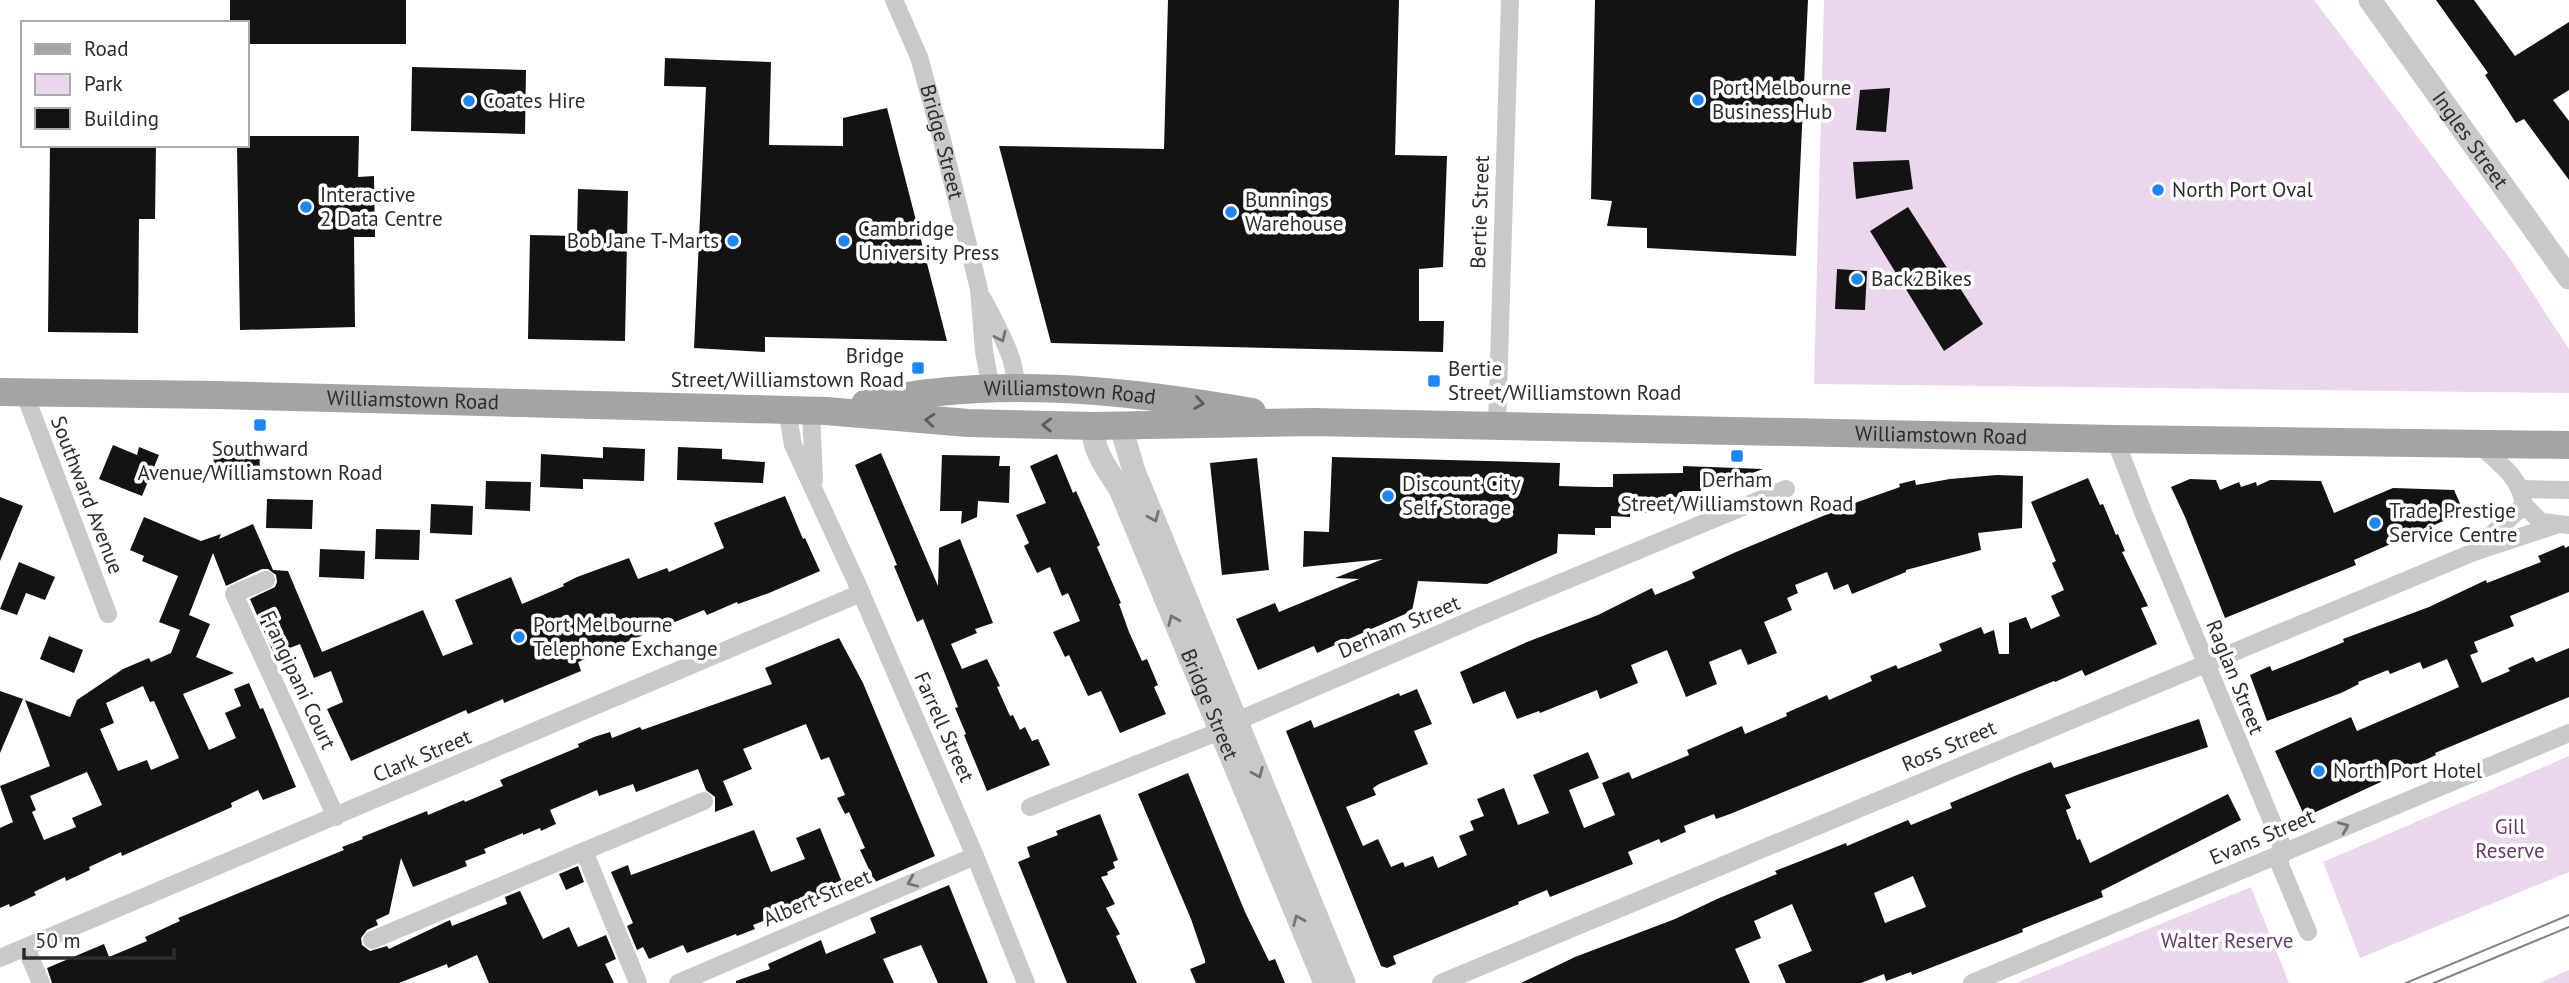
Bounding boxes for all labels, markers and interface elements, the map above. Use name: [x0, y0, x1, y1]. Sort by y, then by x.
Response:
legend: [21, 21, 248, 147]
text: Road: [84, 35, 128, 62]
text: Park: [84, 70, 123, 97]
place label: Port Melbourne Business Hub: [1712, 74, 1851, 125]
street label: Bridge Street: [914, 81, 970, 202]
street label: Ingles Street: [2426, 85, 2515, 194]
place label: Coates Hire: [483, 87, 585, 114]
marker: Port Melbourne Business Hub: [1690, 92, 1706, 108]
marker: Coates Hire: [461, 93, 477, 109]
text: Building: [84, 105, 159, 132]
street label: Bertie Street: [1464, 155, 1495, 269]
place label: North Port Oval: [2172, 176, 2313, 203]
place label: Interactive 2 Data Centre: [320, 181, 443, 232]
marker: North Port Oval: [2150, 182, 2166, 198]
place label: Bunnings Warehouse: [1245, 186, 1343, 237]
marker: Interactive 2 Data Centre: [298, 199, 314, 215]
marker: Bunnings Warehouse: [1223, 204, 1239, 220]
place label: Cambridge University Press: [858, 215, 999, 266]
place label: Bob Jane T-Marts: [567, 227, 719, 254]
marker: Bob Jane T-Marts: [725, 233, 741, 249]
marker: Cambridge University Press: [836, 233, 852, 249]
place label: Back2Bikes: [1871, 265, 1972, 292]
marker: Back2Bikes: [1849, 271, 1865, 287]
one-way arrow: [993, 330, 1007, 342]
place label: Bridge Street/Williamstown Road: [671, 342, 904, 393]
place label: Bertie Street/Williamstown Road: [1448, 355, 1681, 406]
marker: Bridge Street/Williamstown Road: [910, 360, 926, 376]
marker: Bertie Street/Williamstown Road: [1426, 373, 1442, 389]
street label: Williamstown Road: [983, 374, 1157, 410]
street label: Williamstown Road: [326, 384, 499, 415]
one-way arrow: [1193, 395, 1205, 410]
street label: Southward Avenue: [45, 412, 130, 578]
one-way arrow: [924, 413, 935, 428]
marker: Southward Avenue/Williamstown Road: [252, 417, 268, 433]
one-way arrow: [1041, 417, 1052, 433]
street label: Williamstown Road: [1855, 419, 2027, 450]
place label: Southward Avenue/Williamstown Road: [137, 435, 383, 486]
marker: Derham Street/Williamstown Road: [1729, 448, 1745, 464]
place label: Derham Street/Williamstown Road: [1620, 466, 1854, 517]
place label: Discount City Self Storage: [1402, 470, 1521, 521]
marker: Discount City Self Storage: [1380, 488, 1396, 504]
place label: Trade Prestige Service Centre: [2389, 497, 2517, 548]
one-way arrow: [1145, 510, 1159, 522]
marker: Trade Prestige Service Centre: [2367, 515, 2383, 531]
street label: Derham Street: [1334, 589, 1464, 664]
street label: Frangipani Court: [255, 606, 342, 753]
place label: Port Melbourne Telephone Exchange: [533, 611, 718, 662]
one-way arrow: [1167, 615, 1181, 627]
street label: Raglan Street: [2200, 616, 2271, 738]
marker: Port Melbourne Telephone Exchange: [511, 629, 527, 645]
street label: Bridge Street: [1175, 645, 1245, 764]
street label: Farrell Street: [908, 668, 981, 786]
street label: Ross Street: [1898, 714, 2000, 777]
street label: Clark Street: [368, 723, 475, 788]
place label: North Port Hotel: [2333, 757, 2482, 784]
marker: North Port Hotel: [2311, 763, 2327, 779]
one-way arrow: [1250, 766, 1264, 778]
street label: Evans Street: [2205, 802, 2318, 871]
park label: Gill Reserve: [2475, 813, 2545, 864]
one-way arrow: [2337, 822, 2349, 836]
street label: Albert Street: [759, 863, 875, 932]
one-way arrow: [907, 874, 919, 888]
one-way arrow: [1293, 915, 1307, 927]
scale bar: [24, 916, 175, 960]
text: 50 m: [35, 927, 81, 954]
park label: Walter Reserve: [2161, 927, 2293, 954]

